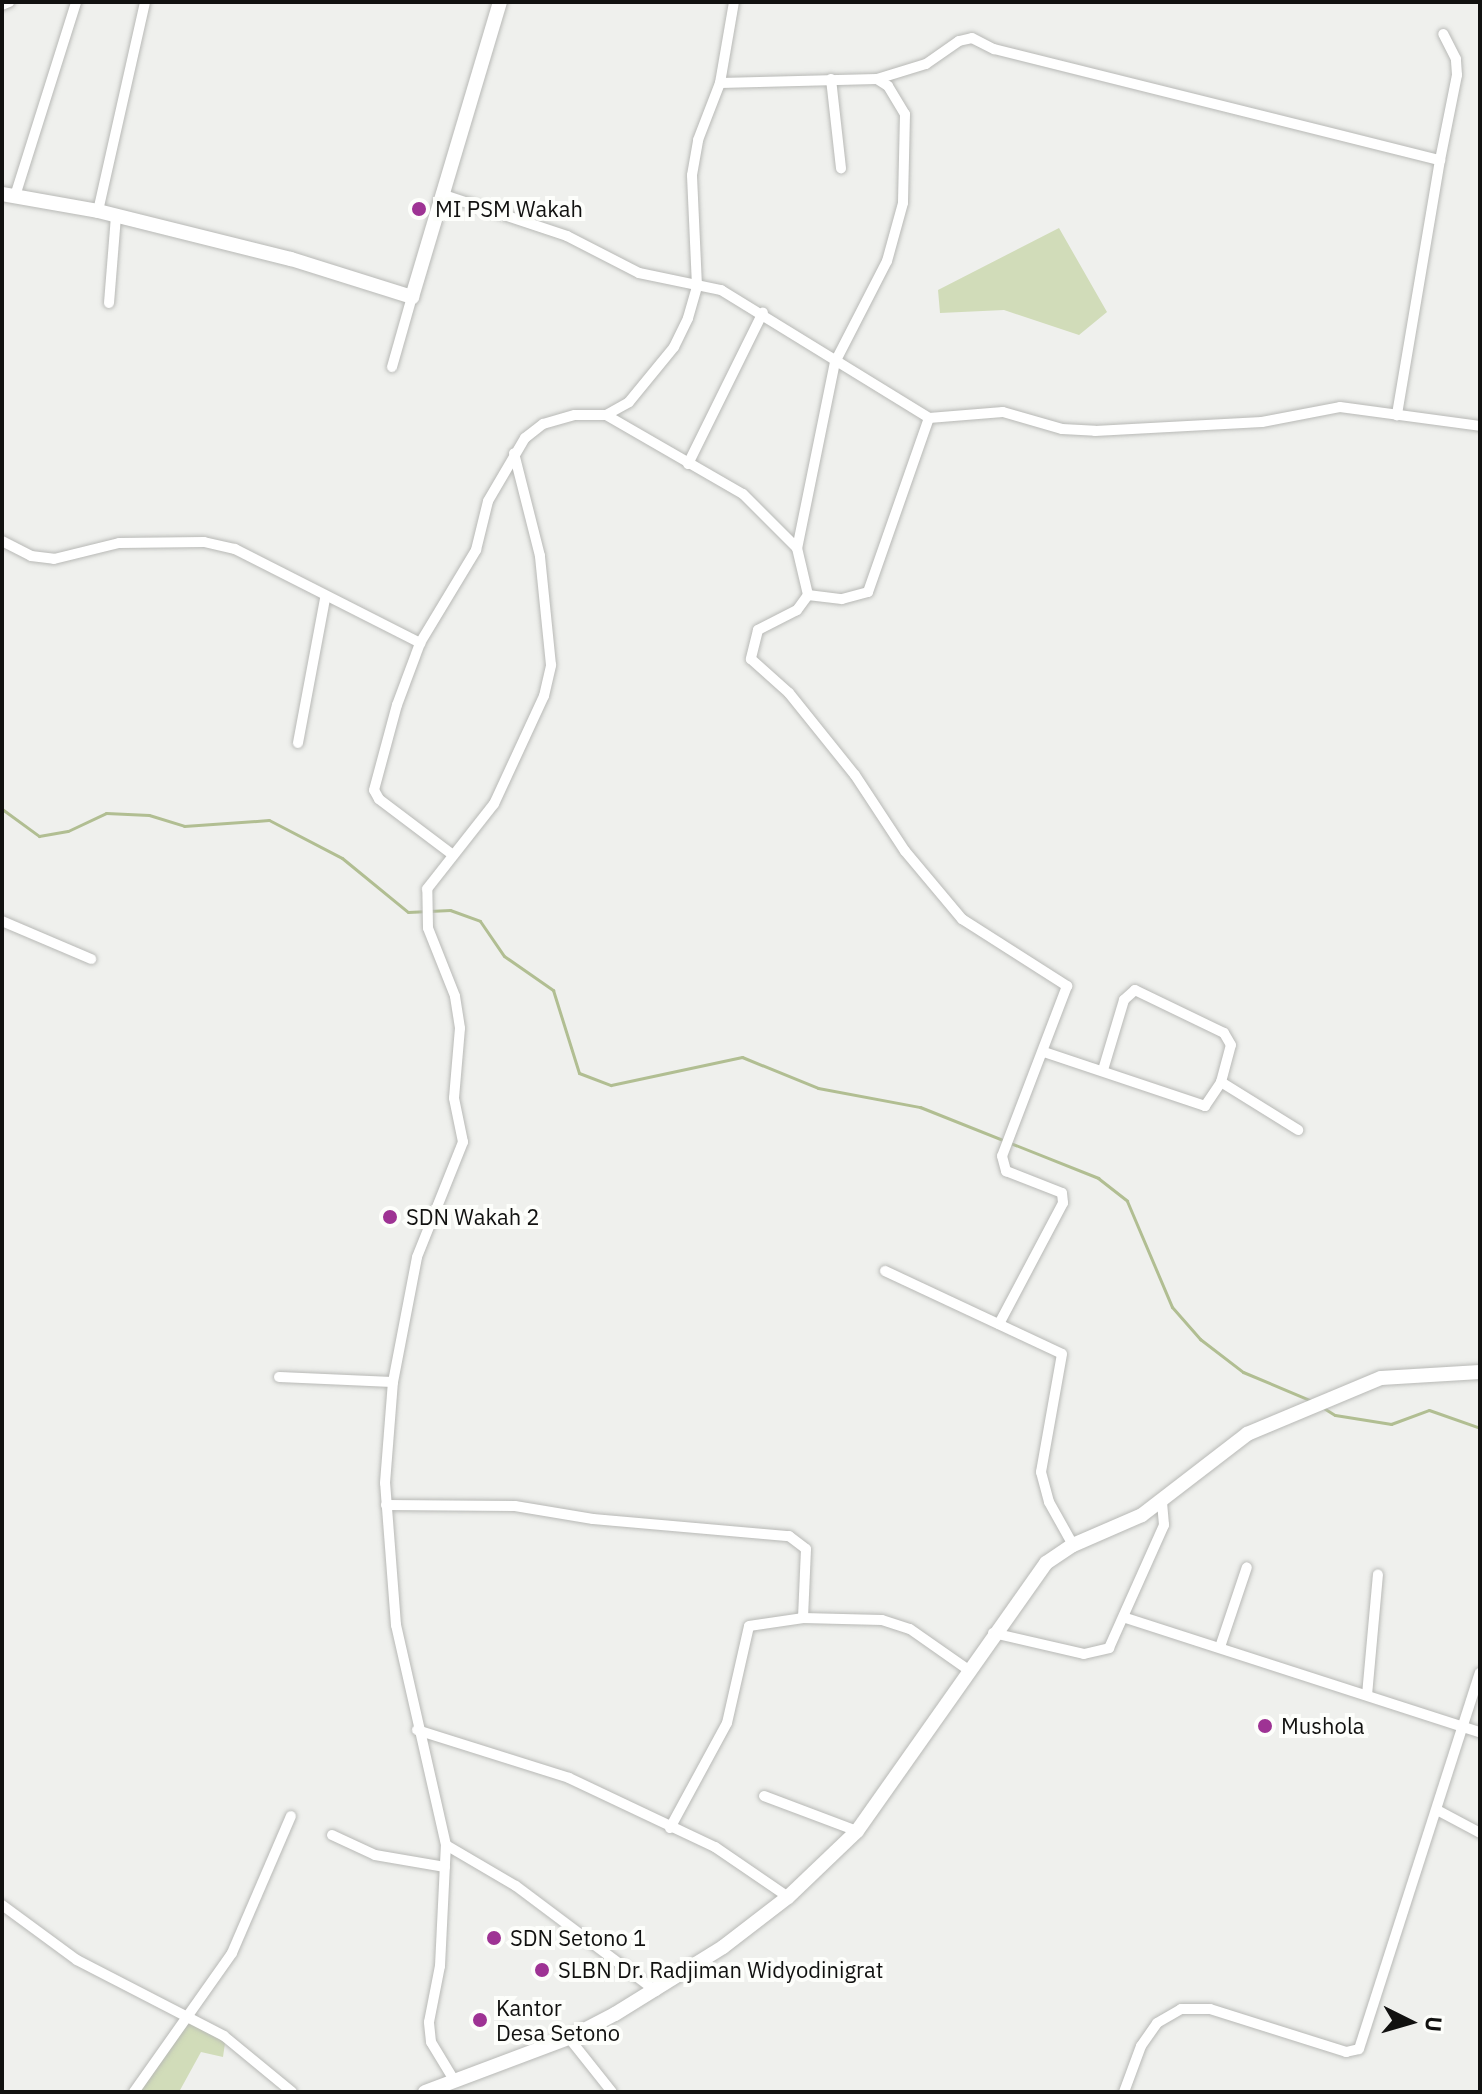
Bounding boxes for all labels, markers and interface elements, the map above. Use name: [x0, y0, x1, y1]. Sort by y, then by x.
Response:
place label: MI PSM Wakah: [435, 196, 583, 222]
marker: MI PSM Wakah: [410, 200, 428, 218]
place label: SDN Wakah 2: [406, 1204, 540, 1230]
marker: SDN Wakah 2: [381, 1208, 399, 1226]
place label: Mushola: [1281, 1713, 1365, 1739]
marker: Mushola: [1256, 1717, 1274, 1735]
place label: SDN Setono 1: [510, 1925, 646, 1951]
marker: SDN Setono 1: [485, 1929, 503, 1947]
place label: SLBN Dr. Radjiman Widyodinigrat: [558, 1957, 884, 1983]
marker: SLBN Dr. Radjiman Widyodinigrat: [533, 1961, 551, 1979]
north arrow: [1370, 1982, 1450, 2062]
place label: Kantor Desa Setono: [496, 1994, 620, 2046]
marker: Kantor Desa Setono: [471, 2011, 489, 2029]
text: U: [1419, 2015, 1450, 2033]

